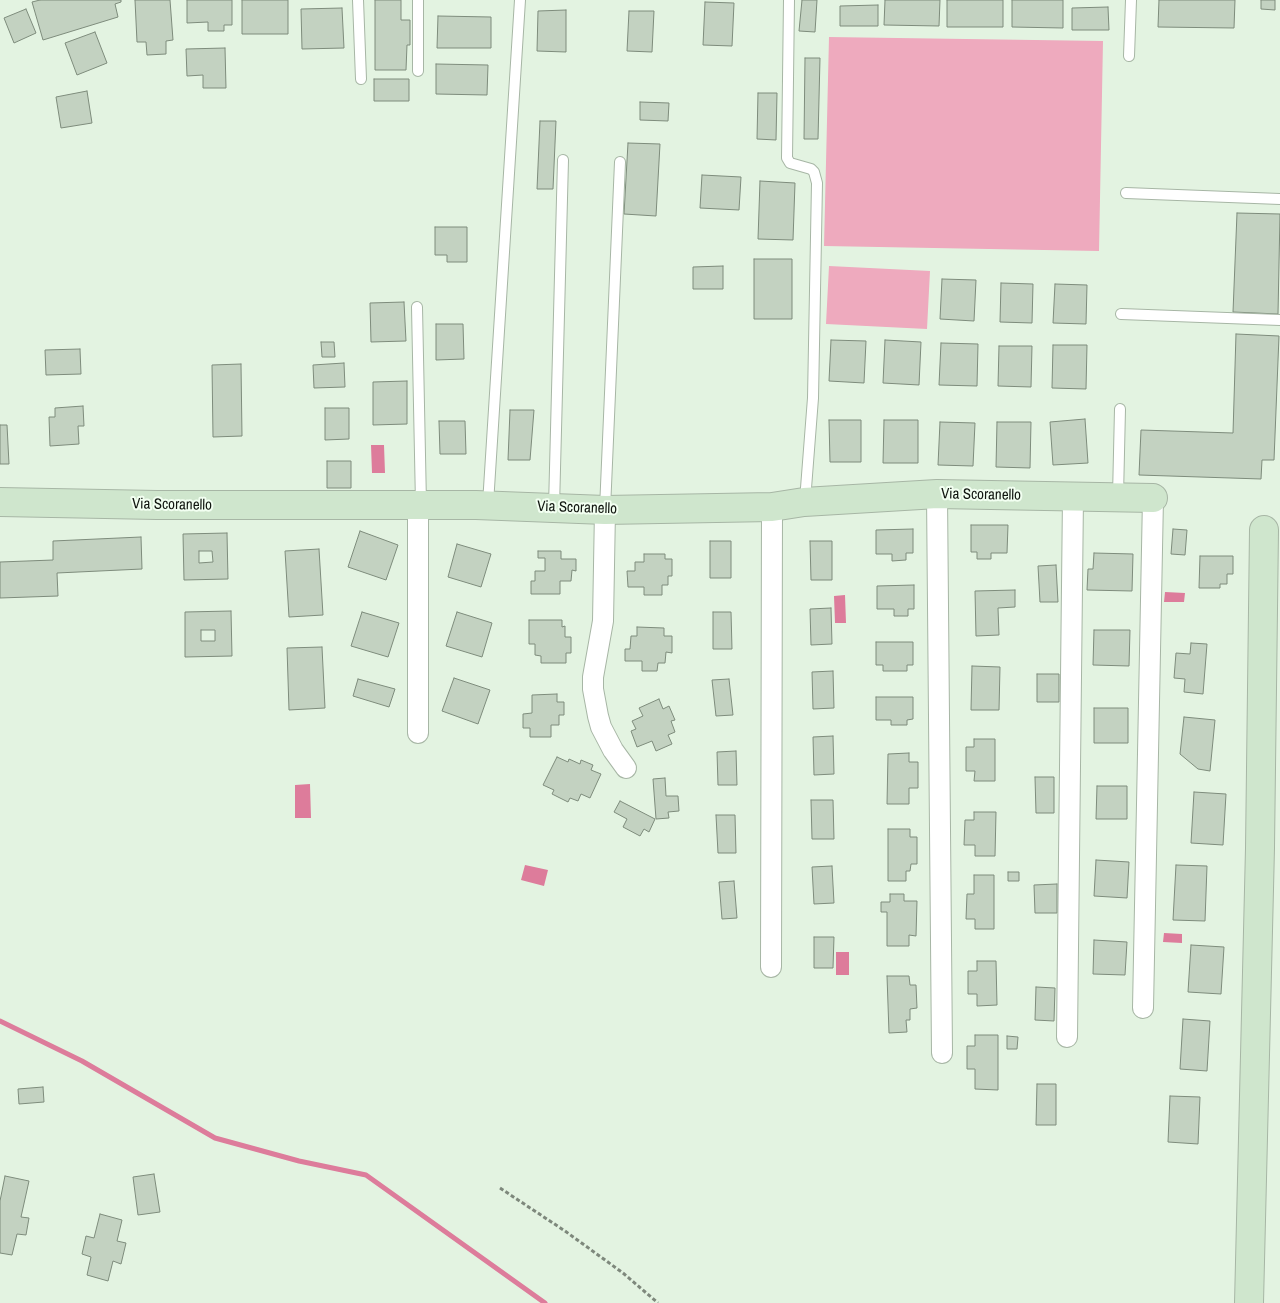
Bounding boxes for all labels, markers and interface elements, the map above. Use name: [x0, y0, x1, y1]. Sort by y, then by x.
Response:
street label: Via Scoranello: [941, 485, 1021, 505]
street label: Via Scoranello: [132, 495, 212, 515]
street label: Via Scoranello: [537, 498, 617, 518]

